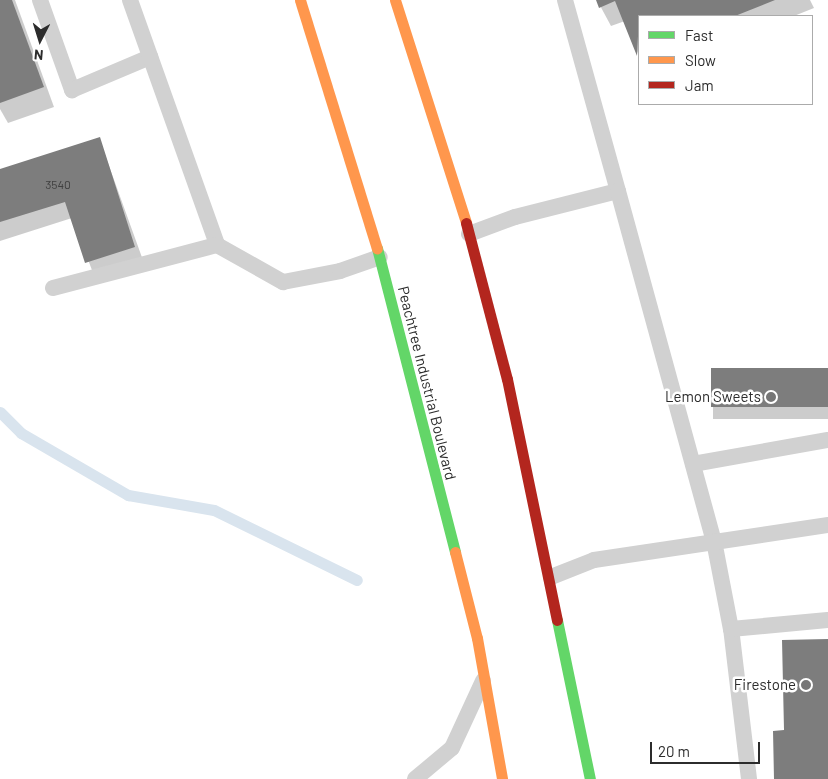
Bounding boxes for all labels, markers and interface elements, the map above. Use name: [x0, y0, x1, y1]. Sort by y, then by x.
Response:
north arrow: [15, 15, 65, 65]
legend: [638, 15, 813, 105]
text: Fast: [685, 26, 713, 44]
text: N: [33, 47, 44, 64]
text: Slow: [685, 51, 716, 69]
text: Jam: [685, 76, 714, 94]
house number: 3540: [45, 178, 71, 192]
street label: Peachtree Industrial Boulevard: [394, 284, 460, 482]
place label: Lemon Sweets: [665, 388, 761, 406]
marker: Lemon Sweets: [765, 391, 777, 403]
place label: Firestone: [734, 676, 796, 694]
marker: Firestone: [800, 679, 812, 691]
scale bar: [653, 732, 763, 764]
text: 20 m: [658, 742, 690, 760]

